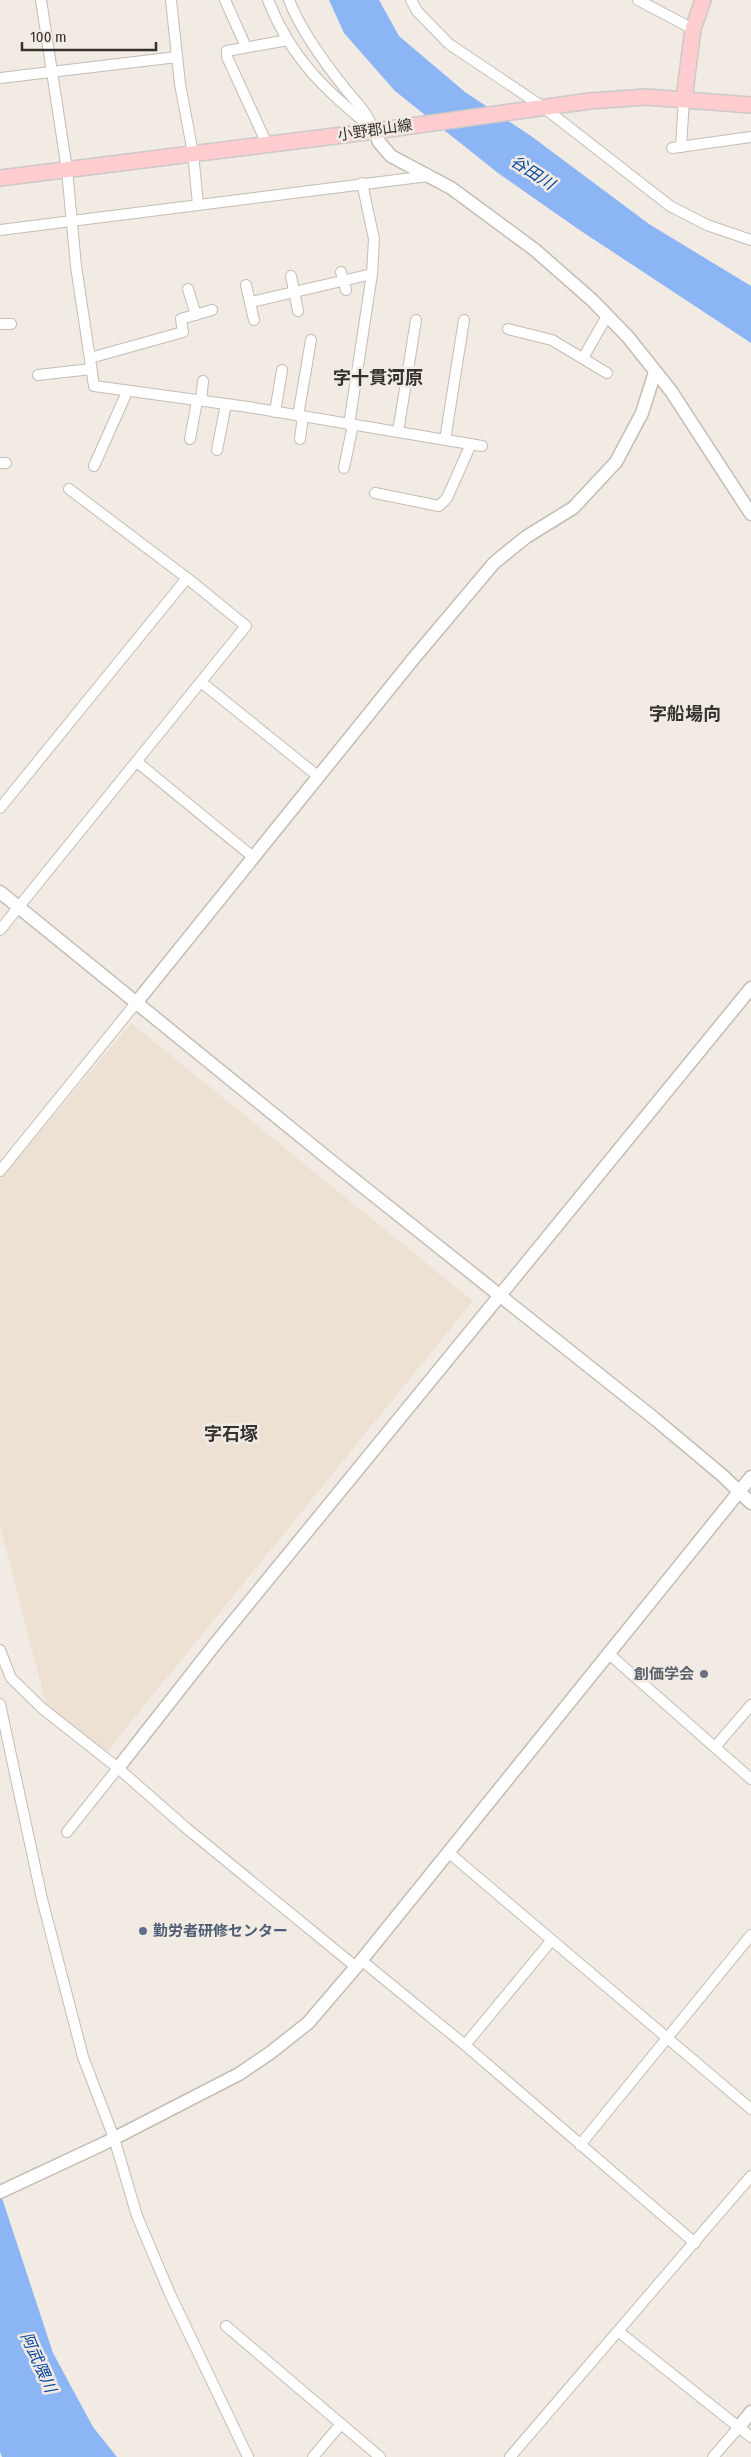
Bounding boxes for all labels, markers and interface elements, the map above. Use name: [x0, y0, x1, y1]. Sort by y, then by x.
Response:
scale bar: [22, 20, 156, 52]
text: 100 m: [30, 28, 67, 46]
street label: 小野郡山線: [337, 116, 413, 144]
water label: 谷田川: [507, 151, 560, 195]
district label: 字十貫河原: [333, 367, 423, 389]
district label: 字船場向: [649, 703, 721, 725]
district label: 字石塚: [204, 1423, 258, 1445]
place label: 創価学会: [634, 1665, 694, 1683]
marker: 創価学会: [698, 1668, 710, 1680]
place label: 勤労者研修センター: [153, 1922, 288, 1940]
marker: 勤労者研修センター: [137, 1925, 149, 1937]
water label: 阿武隈川: [17, 2329, 61, 2397]

